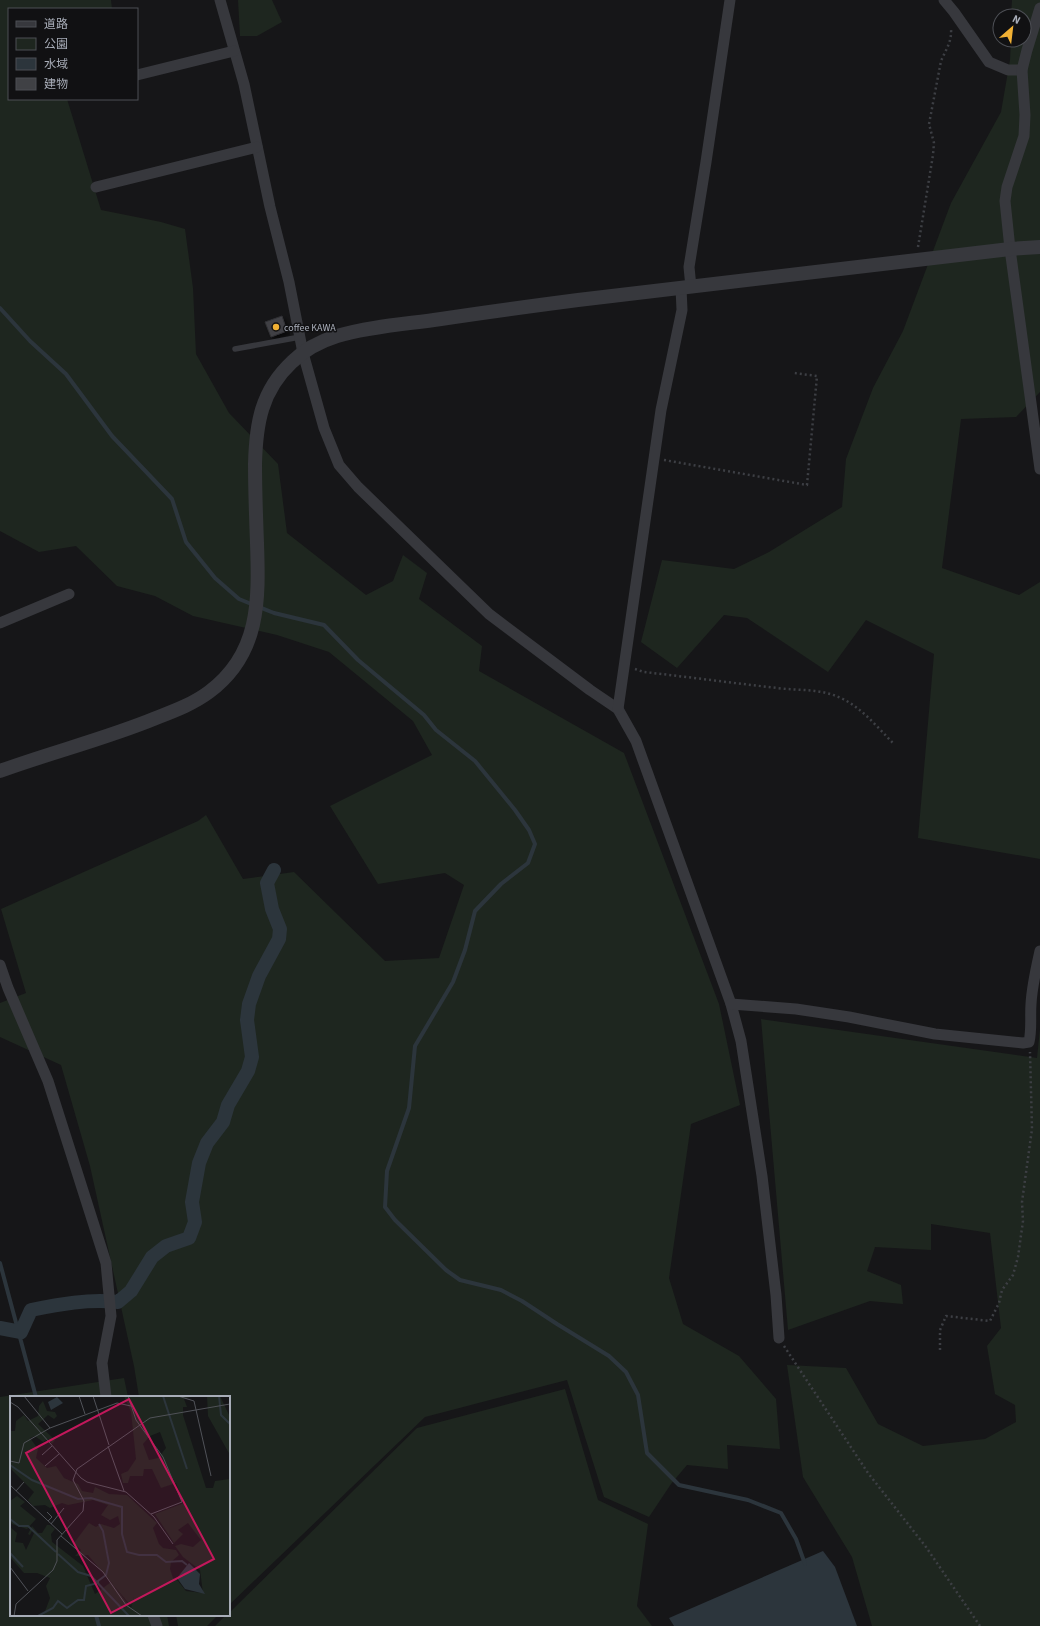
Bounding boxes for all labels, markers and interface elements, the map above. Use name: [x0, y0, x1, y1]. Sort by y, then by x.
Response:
legend: [8, 8, 138, 100]
north arrow: [992, 8, 1032, 48]
text: N: [1010, 11, 1023, 28]
text: 道路: [44, 16, 68, 33]
text: 公園: [44, 36, 68, 53]
text: 水域: [44, 56, 68, 73]
text: 建物: [44, 76, 68, 93]
place label: coffee KAWA: [284, 321, 336, 335]
marker: coffee KAWA: [271, 322, 281, 332]
inset map: [10, 1396, 230, 1616]

